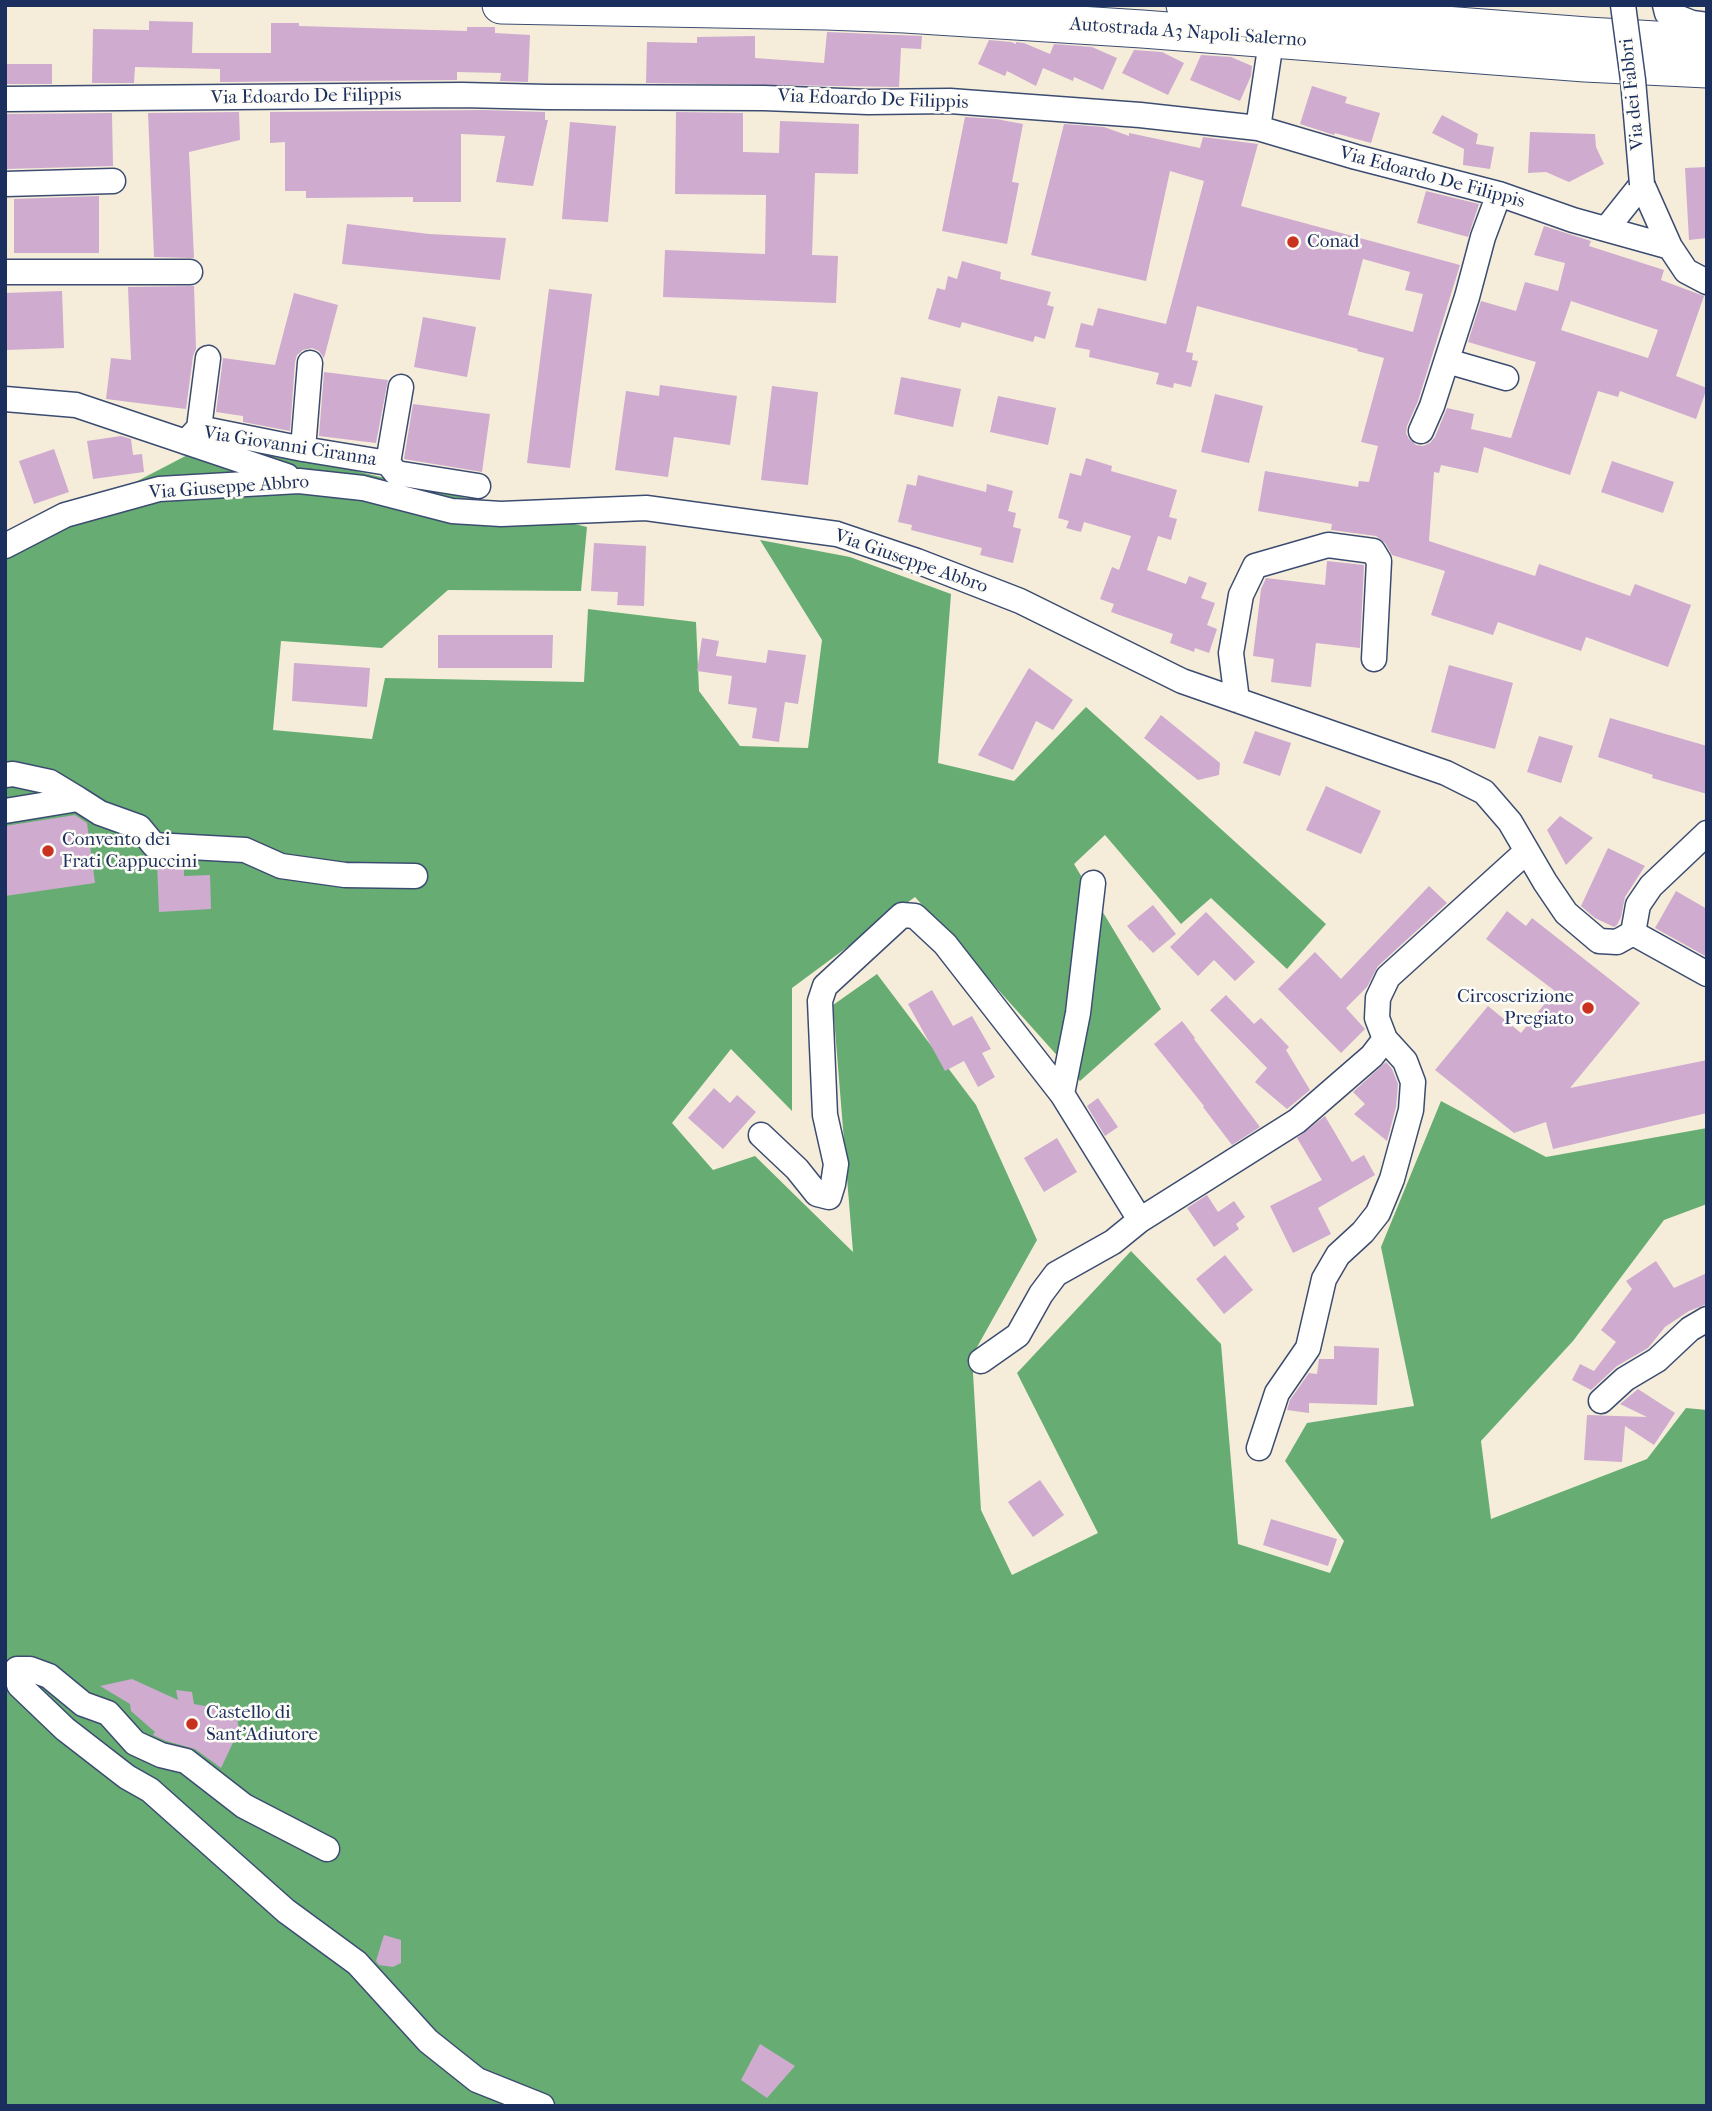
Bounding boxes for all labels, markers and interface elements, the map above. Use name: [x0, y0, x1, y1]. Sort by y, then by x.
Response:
street label: Autostrada A3 Napoli-Salerno: [1069, 13, 1307, 53]
street label: Via dei Fabbri: [1616, 37, 1650, 151]
street label: Via Edoardo De Filippis: [210, 84, 402, 110]
street label: Via Edoardo De Filippis: [777, 85, 969, 115]
street label: Via Edoardo De Filippis: [1337, 142, 1527, 214]
place label: Conad: [1307, 231, 1359, 253]
marker: Conad: [1285, 234, 1301, 250]
street label: Via Giovanni Ciranna: [202, 422, 378, 472]
street label: Via Giuseppe Abbro: [148, 471, 310, 505]
street label: Via Giuseppe Abbro: [831, 525, 991, 599]
place label: Convento dei Frati Cappuccini: [62, 829, 197, 873]
marker: Convento dei Frati Cappuccini: [40, 843, 56, 859]
place label: Circoscrizione Pregiato: [1457, 986, 1574, 1030]
marker: Circoscrizione Pregiato: [1580, 1000, 1596, 1016]
place label: Castello di Sant'Adiutore: [206, 1702, 318, 1746]
marker: Castello di Sant'Adiutore: [184, 1716, 200, 1732]

